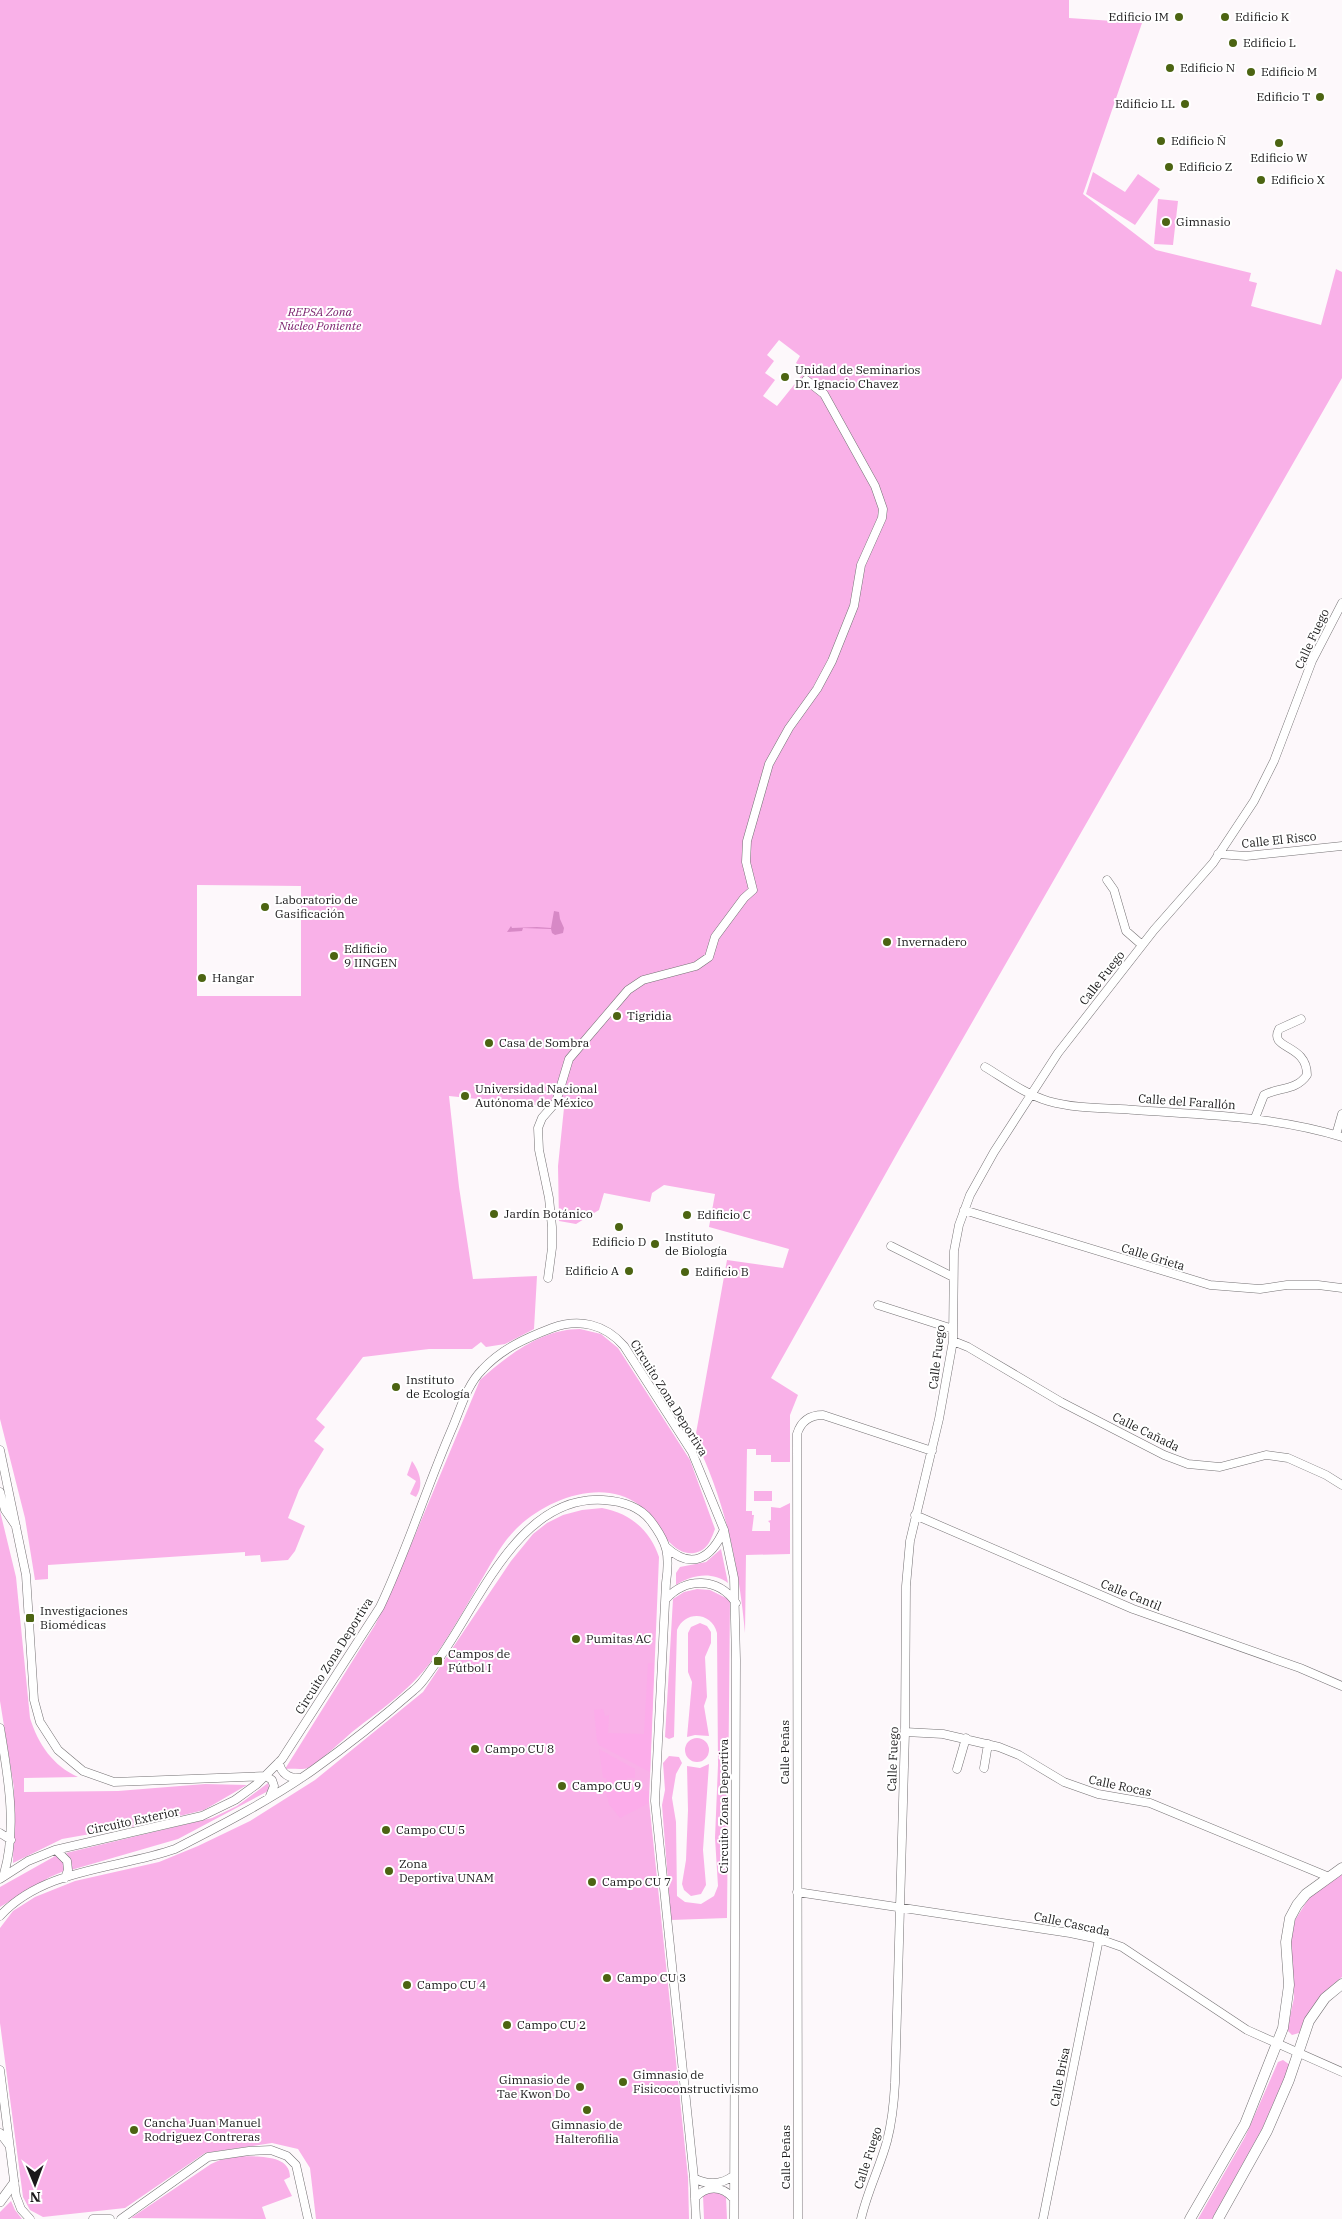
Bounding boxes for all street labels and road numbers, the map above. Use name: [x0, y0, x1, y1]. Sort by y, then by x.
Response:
street label: Calle Fuego: [1291, 606, 1332, 671]
street label: Calle El Risco: [1241, 828, 1317, 851]
street label: Calle Fuego: [1076, 947, 1128, 1008]
street label: Calle del Farallón: [1138, 1091, 1237, 1112]
street label: Calle Grieta: [1120, 1240, 1187, 1273]
street label: Calle Fuego: [925, 1324, 948, 1390]
street label: Circuito Zona Deportiva: [627, 1337, 712, 1459]
street label: Calle Cañada: [1110, 1409, 1183, 1454]
street label: Calle Cantil: [1099, 1576, 1164, 1614]
street label: Circuito Zona Deportiva: [291, 1594, 376, 1717]
street label: Calle Peñas: [777, 1720, 792, 1784]
street label: Calle Fuego: [884, 1726, 901, 1792]
street label: Circuito Zona Deportiva: [716, 1738, 731, 1873]
street label: Calle Rocas: [1087, 1772, 1153, 1800]
street label: Circuito Exterior: [85, 1803, 181, 1838]
street label: Calle Cascada: [1033, 1908, 1112, 1939]
street label: Calle Brisa: [1046, 2045, 1073, 2108]
street label: Calle Fuego: [850, 2124, 885, 2191]
street label: Calle Peñas: [778, 2125, 793, 2189]

